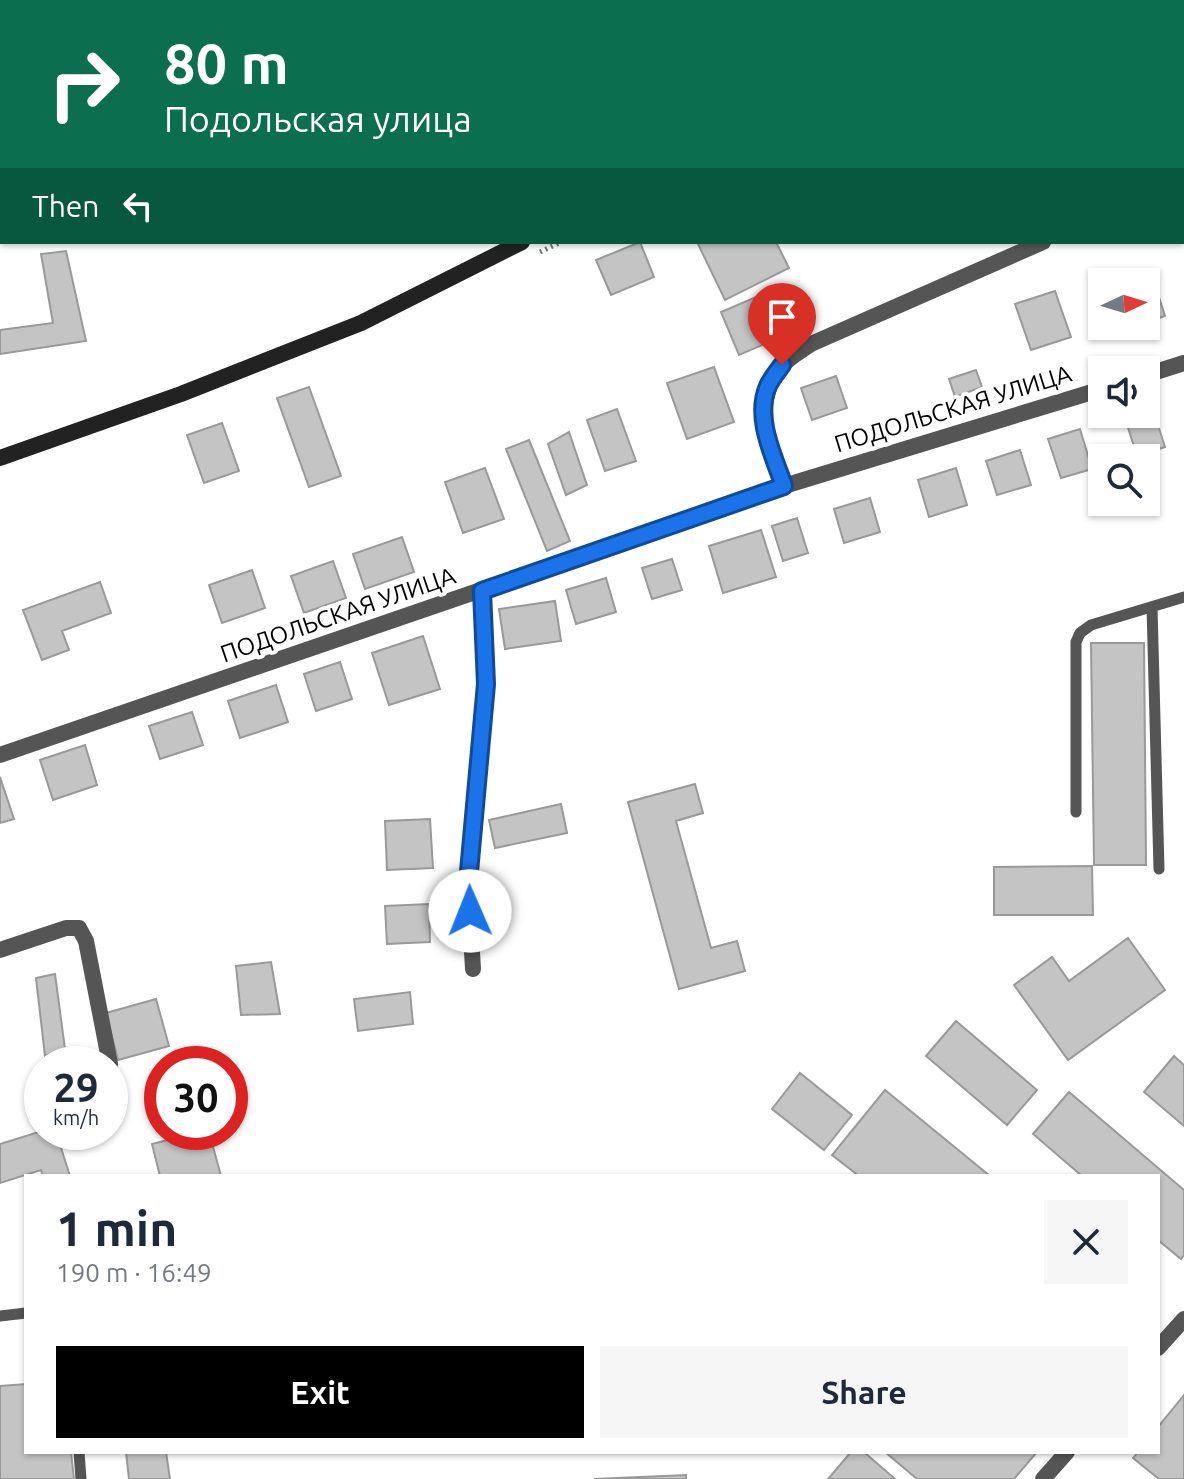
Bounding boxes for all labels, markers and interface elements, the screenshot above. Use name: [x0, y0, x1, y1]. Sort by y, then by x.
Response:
icon: right: [32, 32, 136, 136]
text: 80 m: [164, 32, 289, 95]
text: Подольская улица: [164, 98, 472, 139]
icon: left: [116, 184, 160, 228]
text: Then: [32, 189, 100, 223]
north arrow: [1088, 268, 1160, 340]
map controls: [1088, 268, 1160, 516]
pin: [748, 283, 816, 365]
icon: arrive: [760, 295, 804, 339]
button: sound: [1088, 356, 1160, 428]
street label: ПОДОЛЬСКАЯ УЛИЦА: [831, 359, 1075, 457]
button: search: [1088, 444, 1160, 516]
street label: ПОДОЛЬСКАЯ УЛИЦА: [217, 561, 459, 667]
position arrow: [428, 869, 512, 953]
speed limit sign: 30: [144, 1046, 248, 1150]
text: 29: [53, 1065, 99, 1110]
text: km/h: [53, 1106, 99, 1129]
button: close: [1044, 1200, 1128, 1284]
text: 1 min: [56, 1201, 177, 1255]
text: 190 m · 16:49: [56, 1258, 212, 1287]
button: Exit: [56, 1346, 584, 1438]
button: Share: [600, 1346, 1128, 1438]

